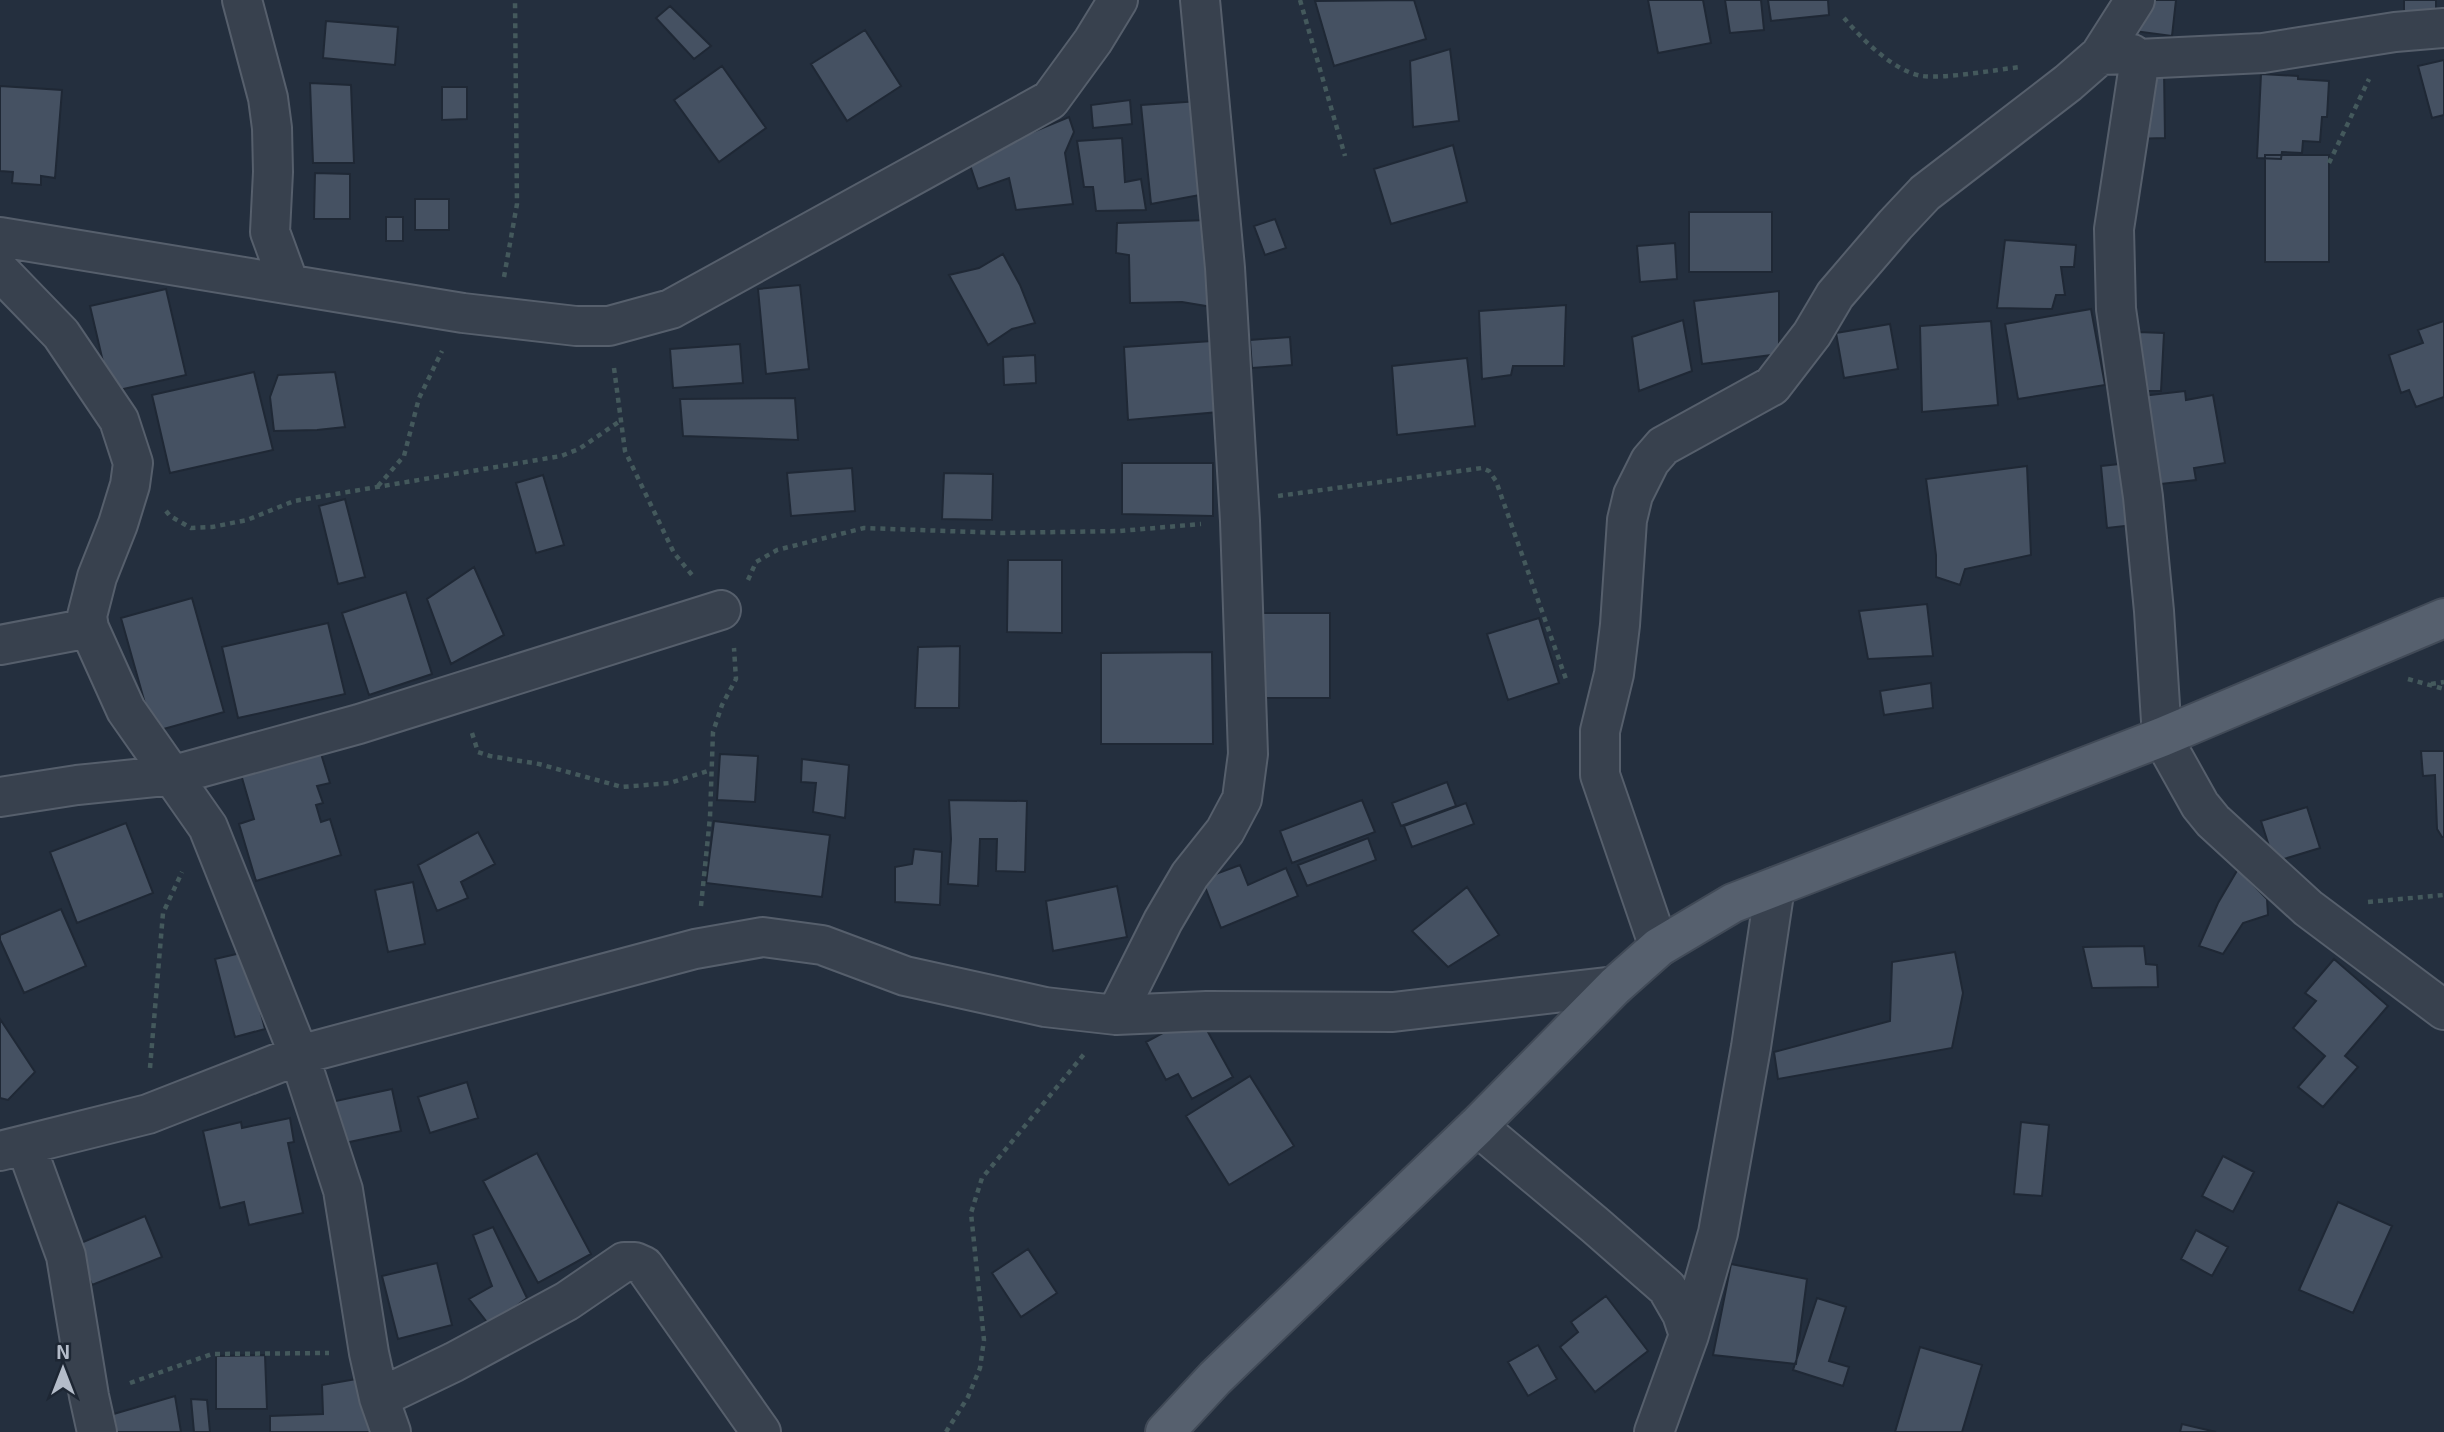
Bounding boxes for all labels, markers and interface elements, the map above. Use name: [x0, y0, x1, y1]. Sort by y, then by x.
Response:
north arrow: [28, 1334, 98, 1404]
text: N: [56, 1340, 70, 1363]

